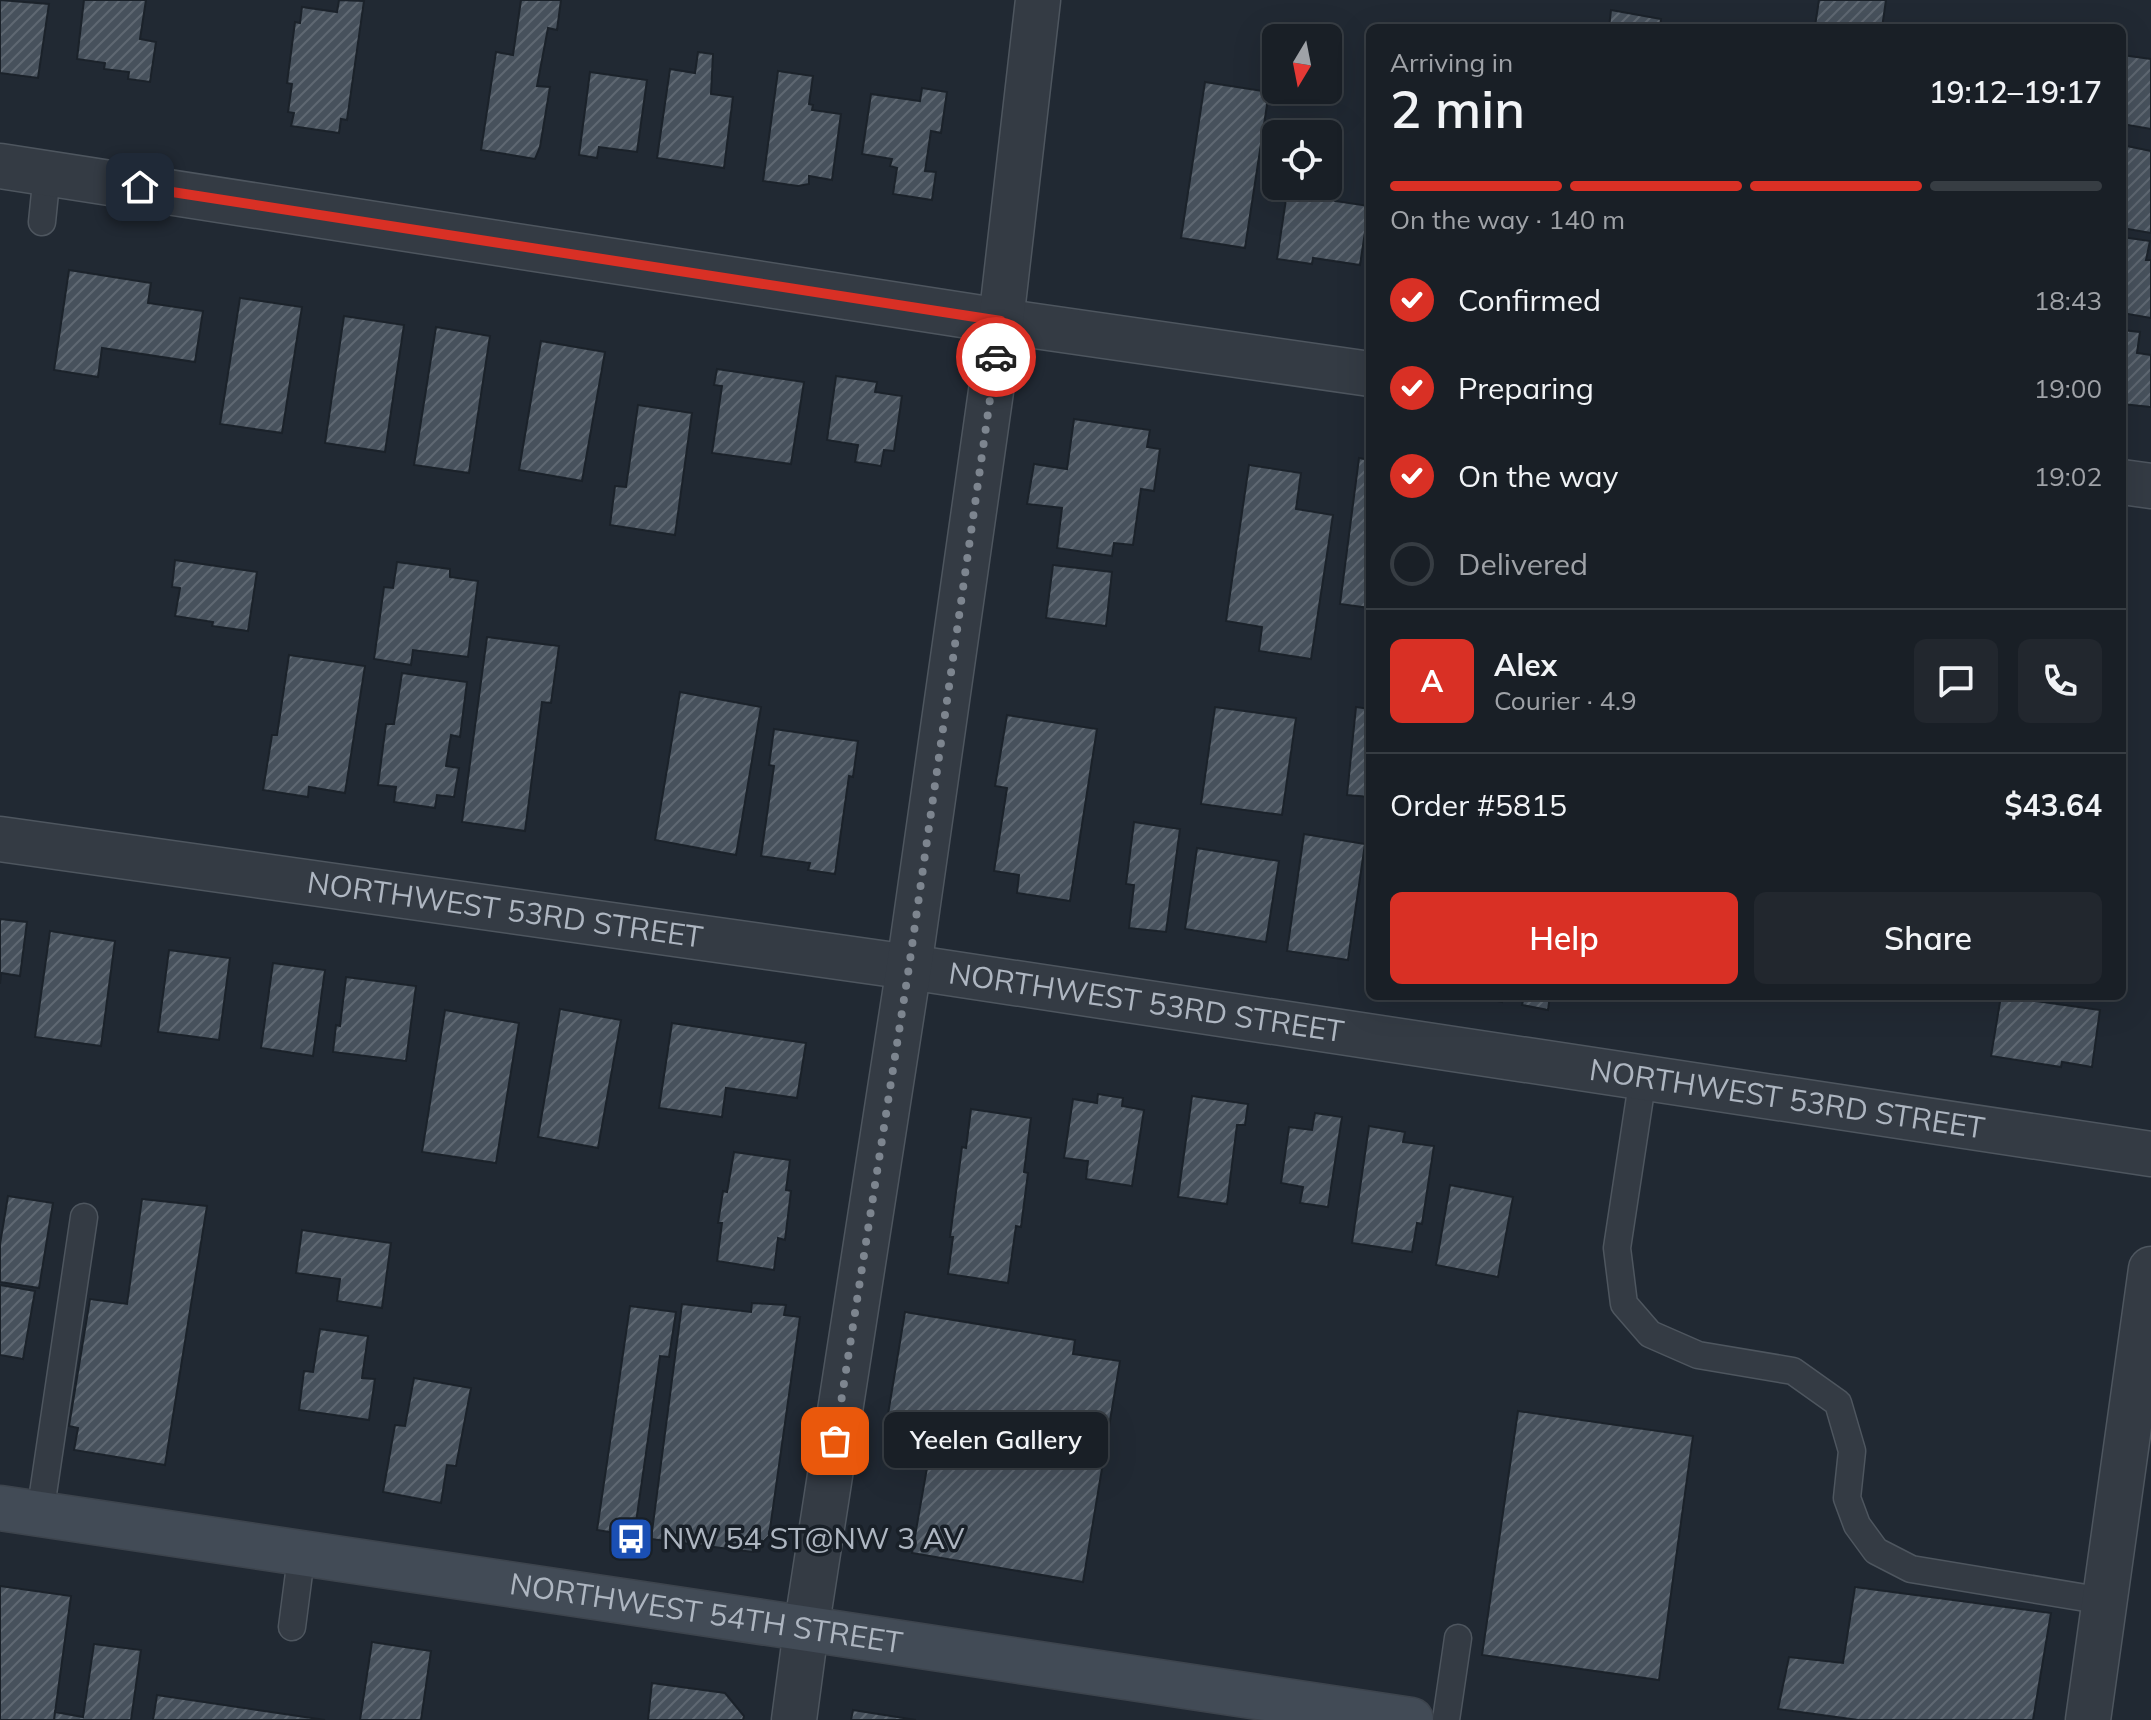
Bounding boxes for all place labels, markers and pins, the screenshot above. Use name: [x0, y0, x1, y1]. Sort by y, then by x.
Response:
pin: [106, 153, 174, 221]
pin: [801, 1407, 869, 1475]
callout: Yeelen Gallery: [883, 1413, 1107, 1469]
bus stop icon: NW 54 ST@NW 3 AV: [607, 1515, 655, 1563]
place label: NW 54 ST@NW 3 AV: [662, 1519, 964, 1557]

